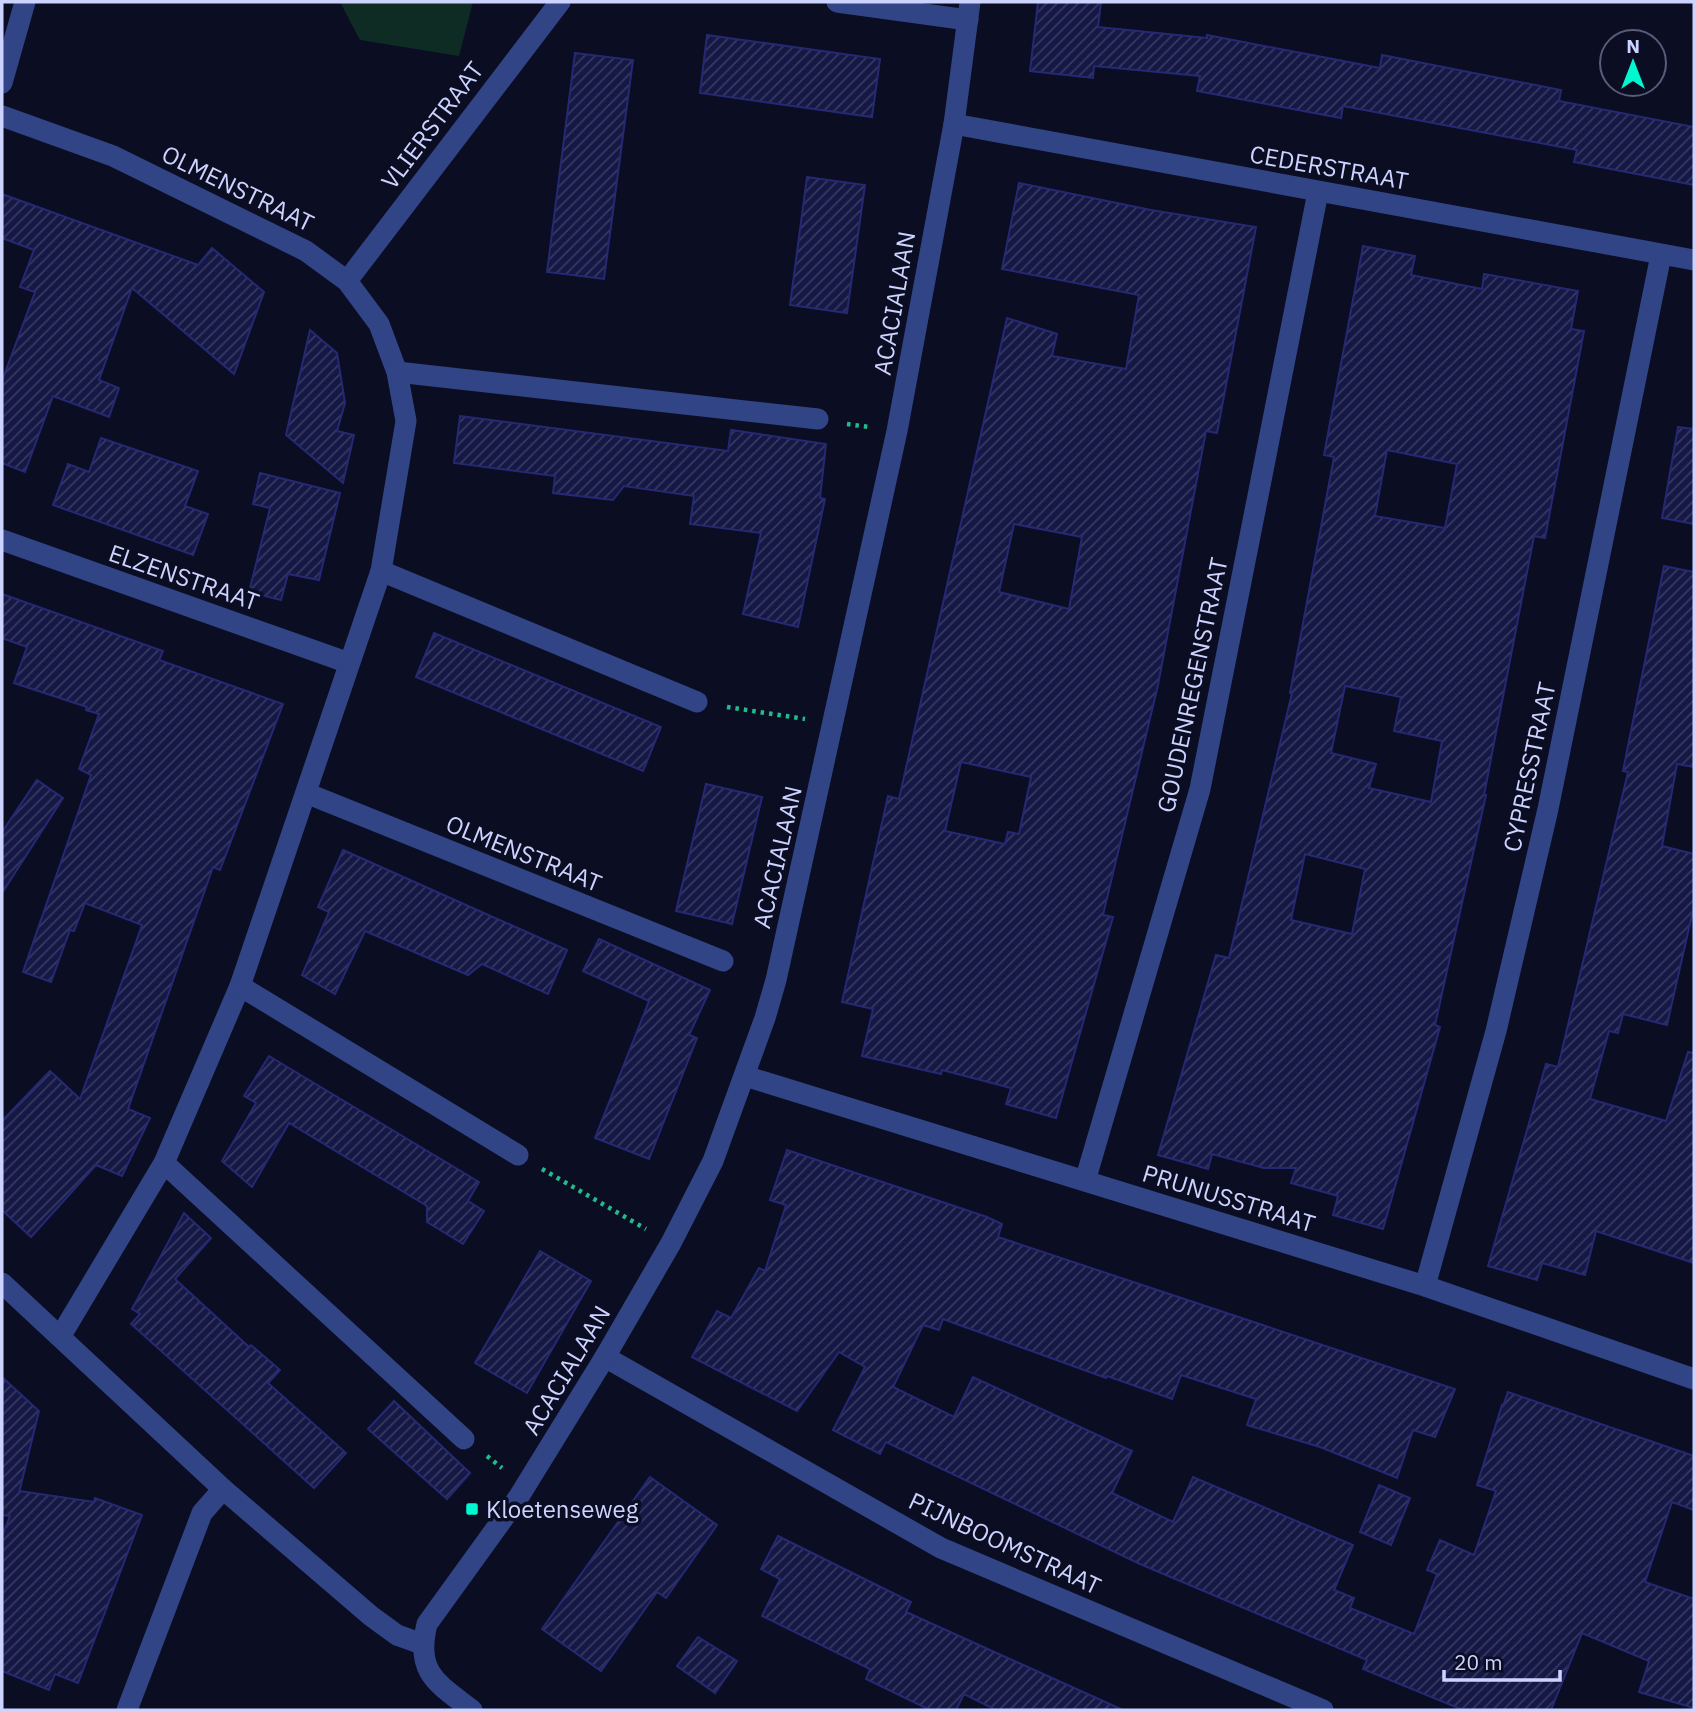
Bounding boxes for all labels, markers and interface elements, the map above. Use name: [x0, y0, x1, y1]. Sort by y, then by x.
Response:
north arrow: [1598, 28, 1668, 98]
text: N: [1626, 34, 1640, 58]
street label: VLIERSTRAAT: [374, 55, 491, 195]
street label: OLMENSTRAAT: [157, 137, 320, 239]
street label: CEDERSTRAAT: [1247, 137, 1411, 197]
street label: ACACIALAAN: [866, 229, 922, 377]
street label: ELZENSTRAAT: [105, 536, 264, 618]
street label: GOUDENREGENSTRAAT: [1149, 554, 1235, 815]
street label: CYPRESSTRAAT: [1495, 679, 1563, 855]
street label: ACACIALAAN: [745, 783, 809, 931]
street label: OLMENSTRAAT: [441, 807, 607, 899]
street label: PRUNUSSTRAAT: [1139, 1157, 1319, 1240]
street label: ACACIALAAN: [515, 1299, 617, 1441]
street label: PIJNBOOMSTRAAT: [904, 1484, 1106, 1602]
place label: Kloetenseweg: [486, 1493, 639, 1525]
marker: Kloetenseweg: [464, 1501, 480, 1517]
scale bar: [1444, 1638, 1560, 1682]
text: 20 m: [1454, 1648, 1503, 1676]

